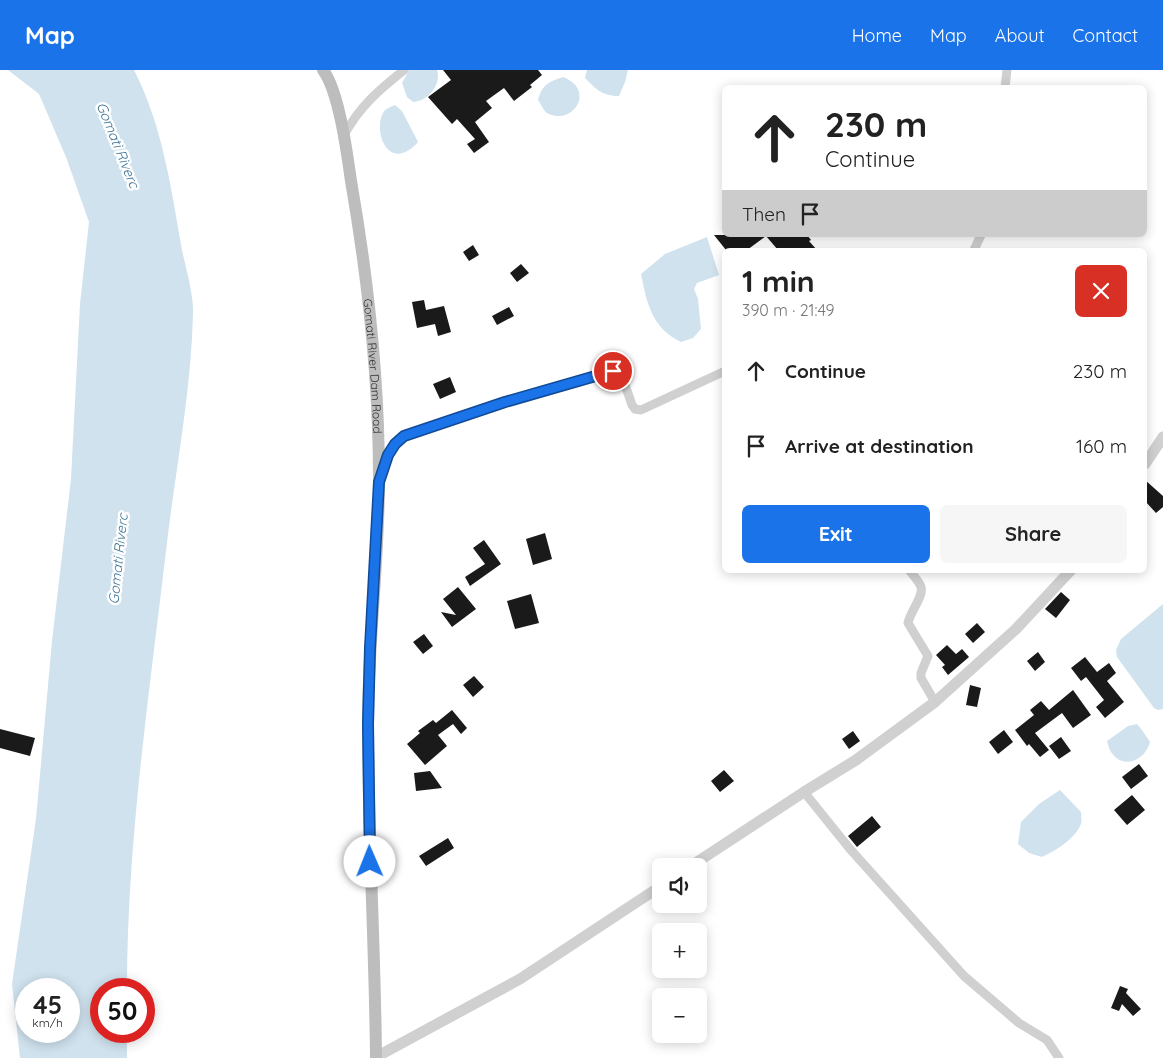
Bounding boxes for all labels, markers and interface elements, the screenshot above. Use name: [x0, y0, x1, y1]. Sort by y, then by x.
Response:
text: Map: [25, 20, 75, 50]
text: Home: [852, 24, 902, 47]
text: Map: [930, 24, 967, 47]
text: About: [995, 24, 1045, 47]
text: Contact: [1073, 24, 1138, 47]
water label: Gomati Riverc: [93, 99, 144, 192]
text: 230 m: [825, 102, 927, 146]
icon: ahead: [742, 105, 807, 170]
text: Continue: [825, 145, 915, 173]
icon: arrive: [796, 200, 824, 228]
text: Then: [742, 202, 786, 226]
text: 1 min: [742, 262, 815, 300]
button: close: [1075, 265, 1127, 317]
street label: Gomati River Dam Road: [361, 298, 386, 434]
text: 390 m · 21:49: [742, 300, 834, 320]
pin: [592, 350, 634, 392]
icon: arrive: [599, 357, 627, 385]
icon: ahead: [742, 357, 770, 385]
text: Continue: [785, 359, 866, 383]
text: 230 m: [1073, 359, 1127, 383]
icon: arrive: [742, 432, 770, 460]
text: Arrive at destination: [785, 434, 974, 458]
text: 160 m: [1076, 434, 1127, 458]
button: Exit: [742, 505, 930, 563]
button: Share: [940, 505, 1127, 563]
water label: Gomati Riverc: [104, 511, 132, 605]
position arrow: [343, 835, 395, 887]
map controls: [652, 858, 707, 1043]
button: sound: [652, 858, 707, 913]
button: +: [652, 923, 707, 978]
speed limit sign: 50: [90, 978, 155, 1043]
button: −: [652, 988, 707, 1043]
text: 45: [33, 989, 62, 1020]
text: km/h: [32, 1015, 63, 1030]

